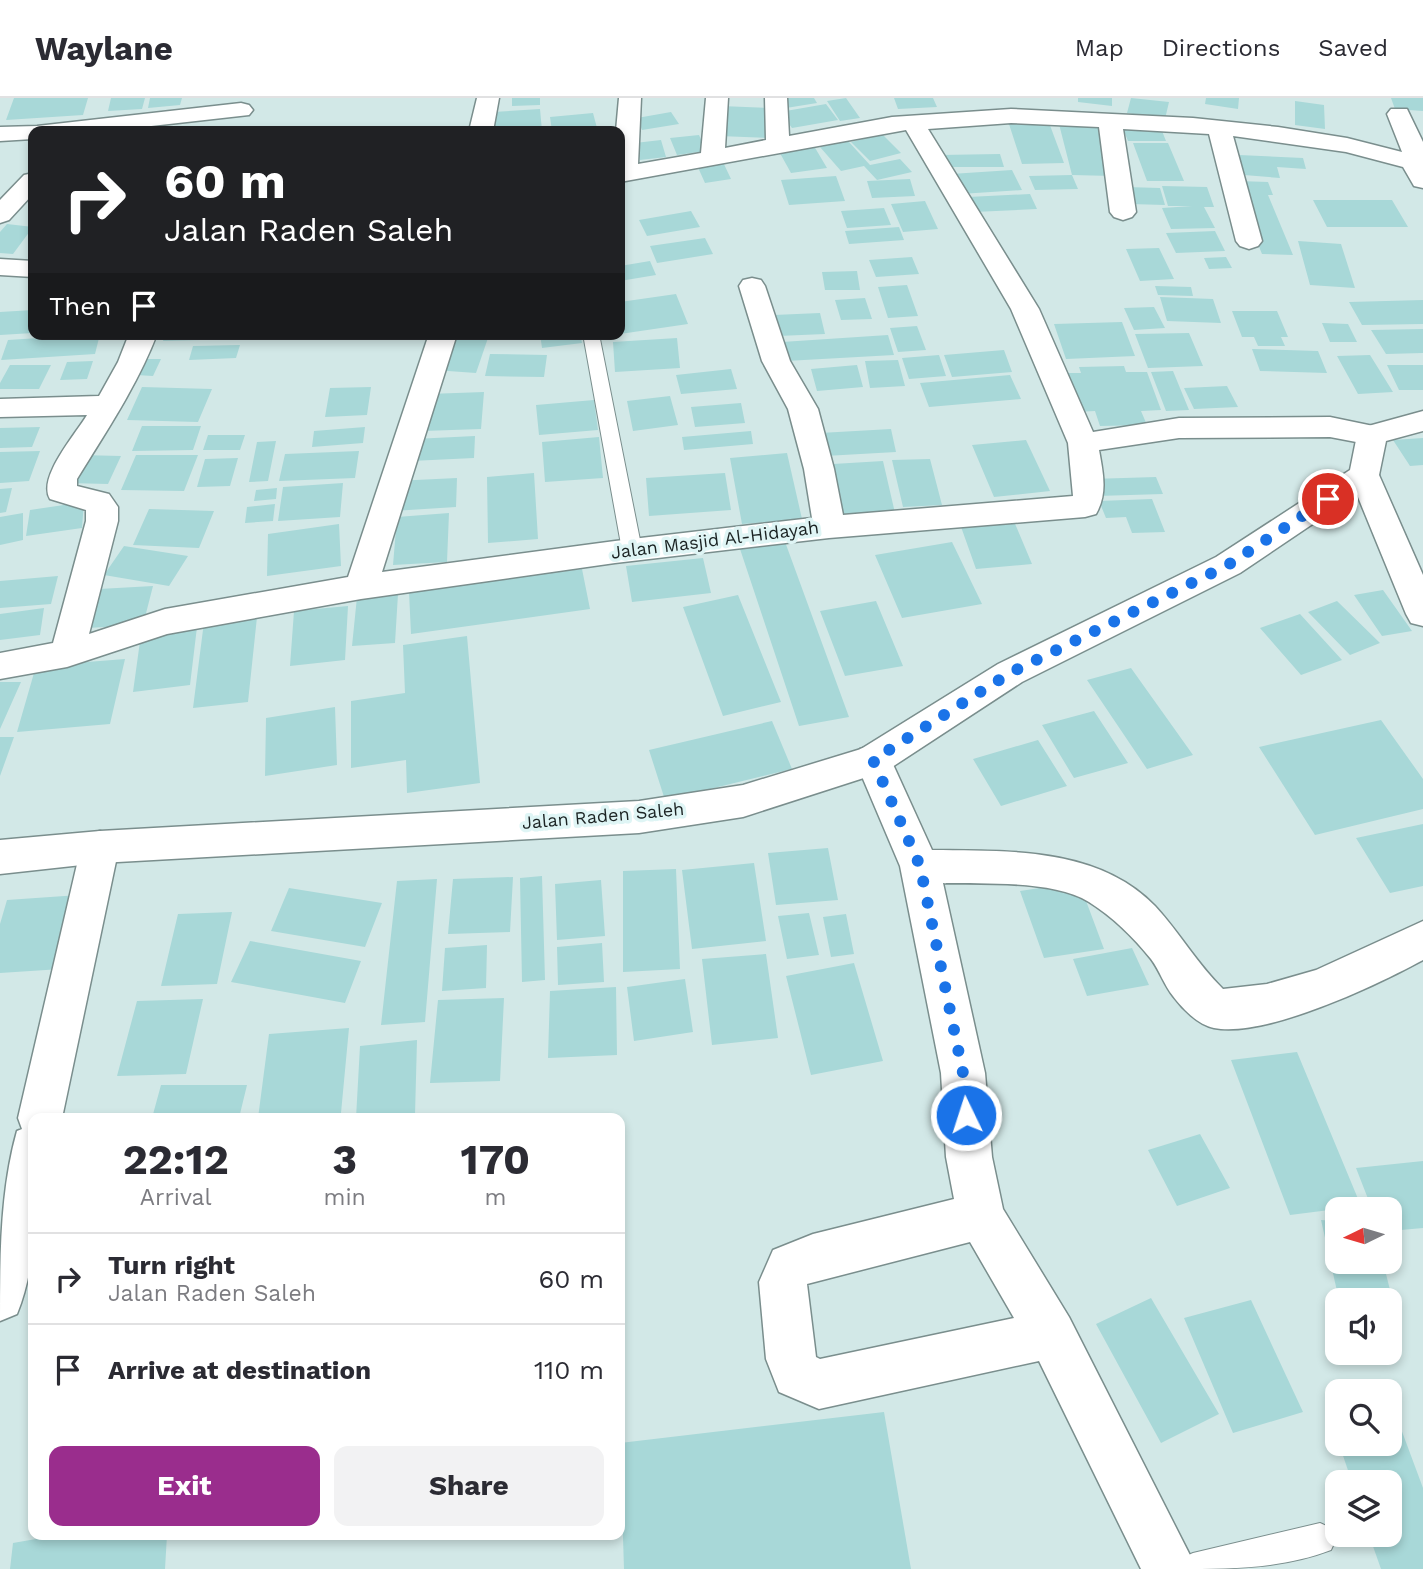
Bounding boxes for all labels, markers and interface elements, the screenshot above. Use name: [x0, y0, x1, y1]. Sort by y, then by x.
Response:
text: Waylane: [35, 29, 173, 68]
text: Map: [1075, 34, 1124, 62]
text: Directions: [1162, 34, 1280, 62]
text: Saved: [1318, 34, 1388, 62]
text: 60 m: [164, 152, 286, 210]
icon: right: [49, 154, 140, 245]
text: Jalan Raden Saleh: [164, 211, 453, 249]
icon: arrive: [125, 287, 163, 325]
text: Then: [49, 291, 111, 321]
pin: [1298, 469, 1358, 529]
icon: arrive: [1309, 480, 1347, 518]
street label: Jalan Masjid Al-Hidayah: [610, 516, 820, 563]
street label: Jalan Raden Saleh: [521, 798, 685, 833]
position arrow: [929, 1078, 1003, 1152]
text: 22:12: [123, 1135, 229, 1184]
text: 3: [332, 1135, 357, 1184]
text: 170: [461, 1135, 530, 1184]
text: Arrival: [140, 1184, 212, 1211]
text: min: [323, 1184, 366, 1211]
text: m: [484, 1184, 506, 1211]
north arrow: [1325, 1197, 1402, 1274]
map controls: [1325, 1197, 1402, 1547]
text: Turn right: [108, 1250, 235, 1280]
icon: right: [49, 1260, 87, 1298]
text: 60 m: [538, 1264, 604, 1294]
text: Jalan Raden Saleh: [108, 1280, 316, 1307]
button: sound: [1325, 1288, 1402, 1365]
icon: arrive: [49, 1351, 87, 1389]
text: Arrive at destination: [108, 1355, 371, 1385]
text: 110 m: [534, 1355, 604, 1385]
button: search: [1325, 1379, 1402, 1456]
button: Exit: [49, 1446, 320, 1526]
button: Share: [334, 1446, 604, 1526]
button: layers: [1325, 1470, 1402, 1547]

